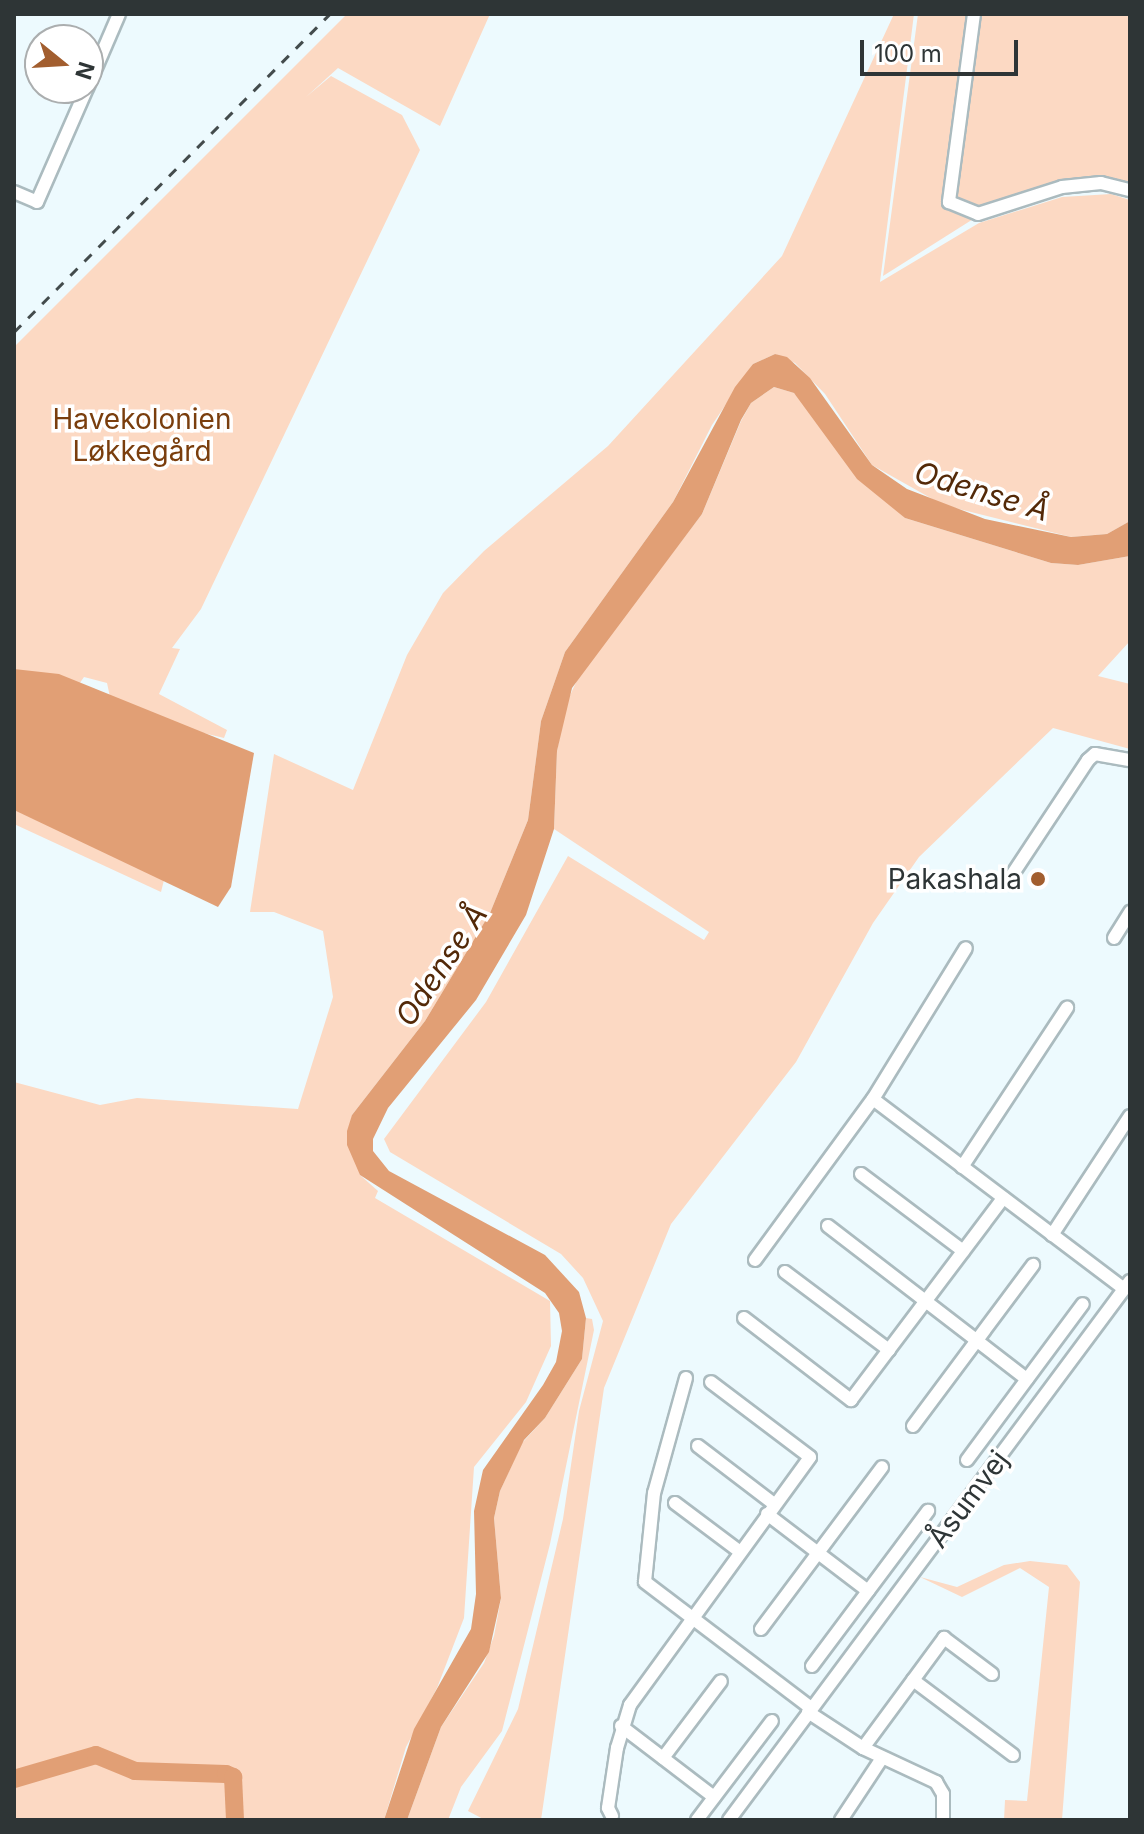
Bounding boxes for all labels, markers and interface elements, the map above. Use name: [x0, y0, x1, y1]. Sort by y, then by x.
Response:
north arrow: [24, 24, 104, 104]
scale bar: [864, 24, 1022, 74]
text: 100 m: [874, 39, 942, 68]
text: N: [70, 59, 100, 83]
park label: Havekolonien Løkkegård: [53, 402, 231, 468]
water label: Odense Å: [910, 454, 1054, 528]
place label: Pakashala: [888, 862, 1022, 896]
marker: Pakashala: [1029, 870, 1047, 888]
water label: Odense Å: [387, 897, 495, 1033]
street label: Åsumvej: [921, 1444, 1015, 1554]

